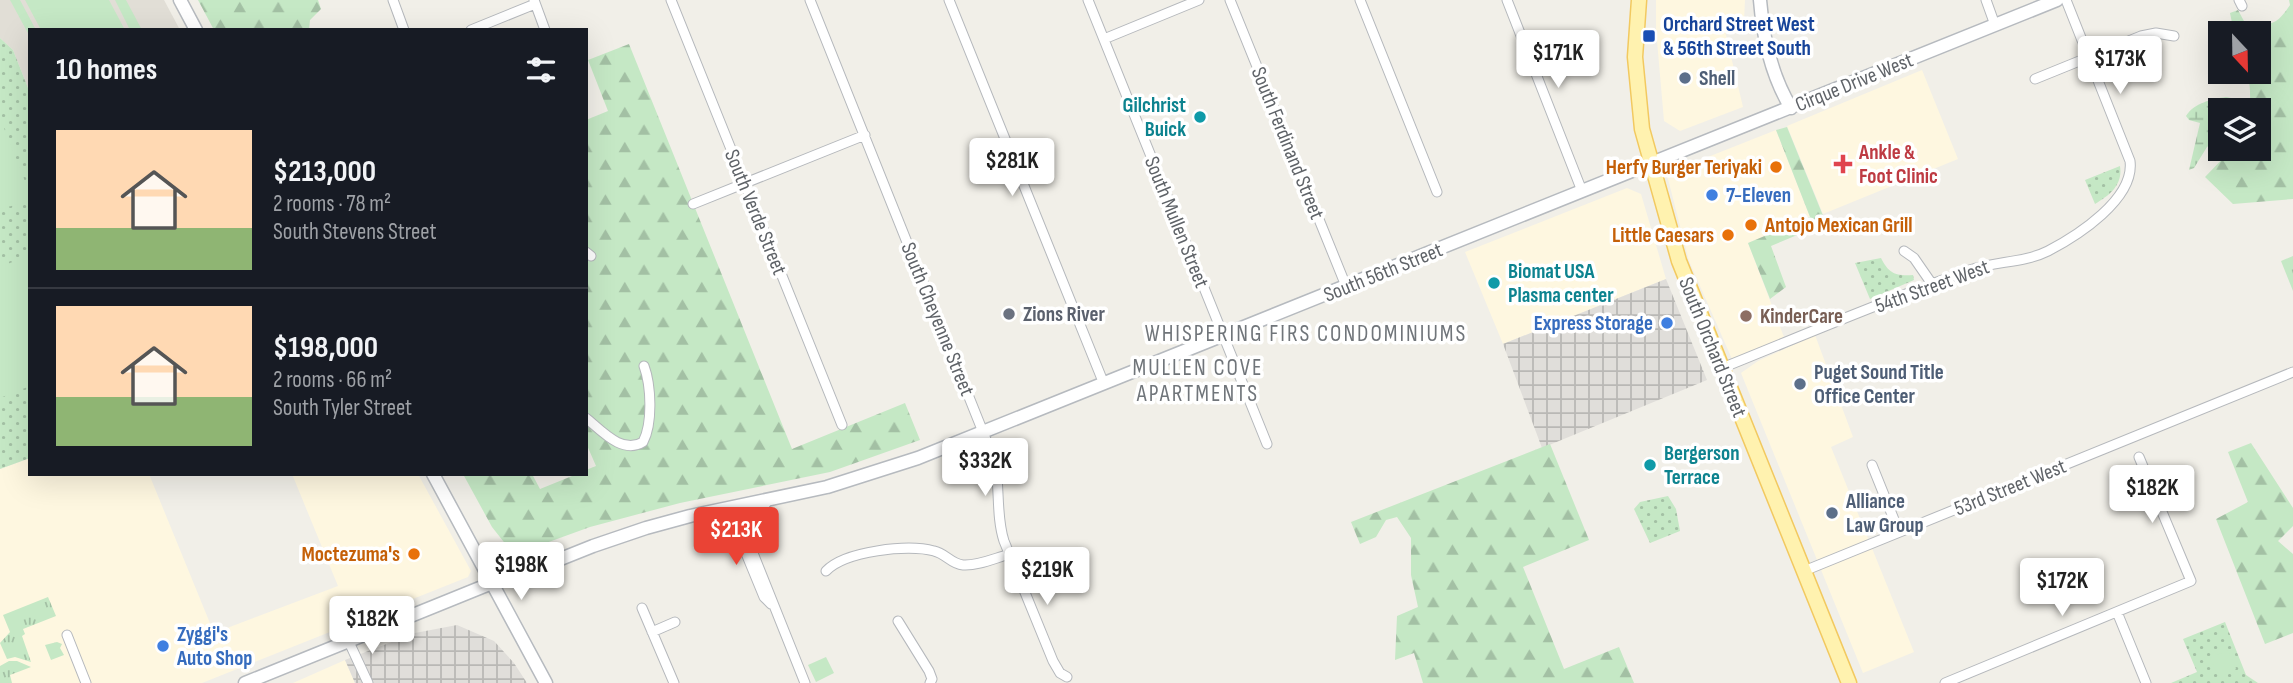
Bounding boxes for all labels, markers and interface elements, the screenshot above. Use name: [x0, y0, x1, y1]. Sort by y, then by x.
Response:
place label: Orchard Street West & 56th Street South: [1663, 12, 1815, 61]
north arrow: [2208, 21, 2272, 84]
map controls: [2208, 21, 2271, 161]
marker: Orchard Street West & 56th Street South: [1641, 28, 1657, 44]
pin: $171K: [1509, 31, 1607, 90]
pin: $173K: [2071, 36, 2169, 96]
text: $171K: [1532, 39, 1584, 67]
text: $173K: [2094, 45, 2146, 73]
street label: Cirque Drive West: [1792, 47, 1917, 117]
icon: filters: [522, 51, 560, 89]
text: 10 homes: [56, 52, 157, 88]
street label: South Ferdinand Street: [1246, 63, 1329, 223]
place label: Shell: [1699, 66, 1735, 91]
marker: Shell: [1677, 70, 1693, 86]
place label: Gilchrist Buick: [1123, 93, 1186, 142]
button: layers: [2208, 98, 2271, 161]
marker: Gilchrist Buick: [1192, 109, 1208, 125]
pin: $281K: [963, 138, 1061, 198]
place label: Ankle & Foot Clinic: [1858, 140, 1938, 189]
street label: South Verde Street: [719, 146, 792, 279]
text: $281K: [985, 147, 1039, 175]
street label: South Mullen Street: [1139, 153, 1214, 291]
text: $213,000: [273, 154, 376, 190]
marker: Ankle & Foot Clinic: [1833, 154, 1853, 174]
place label: Herfy Burger Teriyaki: [1606, 155, 1762, 180]
icon: home: [112, 158, 196, 242]
marker: Herfy Burger Teriyaki: [1768, 159, 1784, 175]
place label: 7-Eleven: [1726, 183, 1791, 208]
marker: 7-Eleven: [1704, 187, 1720, 203]
text: 2 rooms · 78 m²: [273, 190, 391, 218]
place label: Antojo Mexican Grill: [1764, 213, 1913, 238]
marker: Antojo Mexican Grill: [1743, 217, 1759, 233]
text: South Stevens Street: [273, 218, 437, 246]
place label: Little Caesars: [1612, 223, 1714, 248]
marker: Little Caesars: [1720, 227, 1736, 243]
street label: South 56th Street: [1320, 237, 1446, 308]
street label: South Cheyenne Street: [895, 239, 980, 400]
street label: 54th Street West: [1872, 254, 1993, 319]
place label: Biomat USA Plasma center: [1508, 259, 1614, 308]
street label: South Orchard Street: [1673, 274, 1752, 421]
marker: Biomat USA Plasma center: [1486, 275, 1502, 291]
place label: Zions River: [1023, 302, 1106, 327]
place label: KinderCare: [1760, 304, 1843, 329]
marker: Zions River: [1001, 306, 1017, 322]
marker: KinderCare: [1738, 308, 1754, 324]
place label: Express Storage: [1534, 311, 1653, 336]
marker: Express Storage: [1659, 315, 1675, 331]
district label: WHISPERING FIRS CONDOMINIUMS: [1145, 320, 1467, 348]
text: $198,000: [273, 330, 378, 366]
icon: home: [112, 334, 196, 418]
district label: MULLEN COVE APARTMENTS: [1133, 354, 1263, 408]
place label: Puget Sound Title Office Center: [1814, 360, 1944, 409]
text: 2 rooms · 66 m²: [273, 366, 392, 394]
marker: Puget Sound Title Office Center: [1792, 376, 1808, 392]
text: South Tyler Street: [273, 394, 412, 422]
pin: $332K: [936, 438, 1034, 498]
place label: Bergerson Terrace: [1664, 441, 1740, 490]
text: $332K: [958, 447, 1012, 475]
street label: 53rd Street West: [1951, 454, 2070, 521]
marker: Bergerson Terrace: [1642, 457, 1658, 473]
pin: $182K: [2103, 466, 2201, 525]
text: $182K: [2125, 474, 2179, 502]
place label: Alliance Law Group: [1845, 489, 1924, 538]
marker: Alliance Law Group: [1824, 505, 1840, 521]
pin: $213K: [687, 508, 785, 567]
text: $213K: [710, 516, 762, 544]
place label: Moctezuma's: [301, 542, 400, 567]
pin: $198K: [472, 542, 570, 602]
marker: Moctezuma's: [406, 546, 422, 562]
pin: $219K: [998, 548, 1096, 607]
text: $198K: [494, 551, 548, 579]
text: $219K: [1020, 556, 1074, 584]
pin: $172K: [2013, 558, 2111, 618]
text: $172K: [2036, 567, 2088, 595]
pin: $182K: [323, 596, 421, 656]
text: $182K: [345, 605, 399, 633]
place label: Zyggi's Auto Shop: [176, 622, 252, 671]
marker: Zyggi's Auto Shop: [155, 638, 171, 654]

